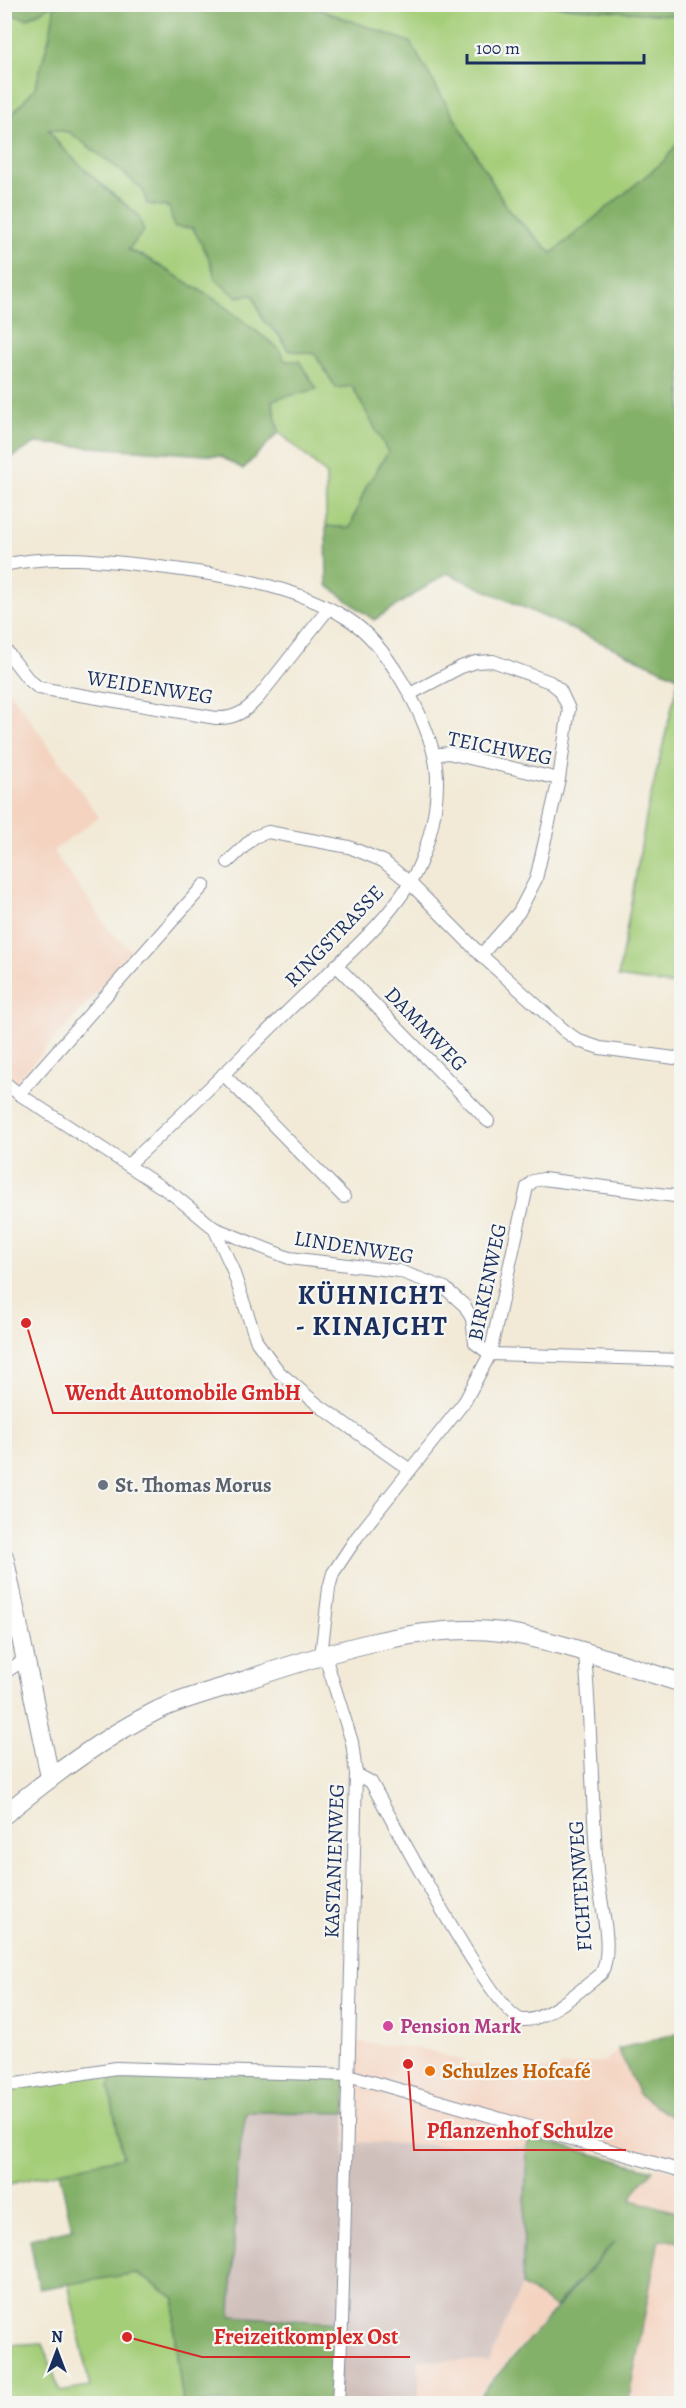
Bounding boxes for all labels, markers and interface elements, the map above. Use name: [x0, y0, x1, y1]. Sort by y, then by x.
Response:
scale bar: [467, 27, 644, 65]
text: 100 m: [476, 36, 520, 60]
street label: WEIDENWEG: [84, 663, 215, 711]
street label: TEICHWEG: [445, 724, 555, 772]
street label: RINGSTRASSE: [278, 879, 390, 993]
street label: DAMMWEG: [378, 981, 474, 1077]
street label: BIRKENWEG: [461, 1221, 513, 1343]
street label: LINDENWEG: [292, 1224, 416, 1270]
district label: KÜHNICHT - KINAJCHT: [296, 1277, 448, 1344]
callout: Wendt Automobile GmbH: [53, 1373, 313, 1413]
text: Wendt Automobile GmbH: [64, 1378, 301, 1408]
place label: St. Thomas Morus: [115, 1471, 271, 1499]
marker: St. Thomas Morus: [96, 1478, 110, 1492]
street label: KASTANIENWEG: [317, 1783, 351, 1939]
street label: FICHTENWEG: [561, 1819, 599, 1953]
place label: Pension Mark: [400, 2012, 521, 2040]
marker: Pension Mark: [381, 2019, 395, 2033]
place label: Schulzes Hofcafé: [442, 2057, 591, 2085]
marker: Schulzes Hofcafé: [423, 2064, 437, 2078]
callout: Pflanzenhof Schulze: [414, 2110, 626, 2150]
text: Pflanzenhof Schulze: [426, 2116, 614, 2146]
callout: Freizeitkomplex Ost: [202, 2317, 410, 2357]
north arrow: [27, 2321, 87, 2381]
text: Freizeitkomplex Ost: [214, 2322, 399, 2352]
text: N: [51, 2326, 63, 2348]

